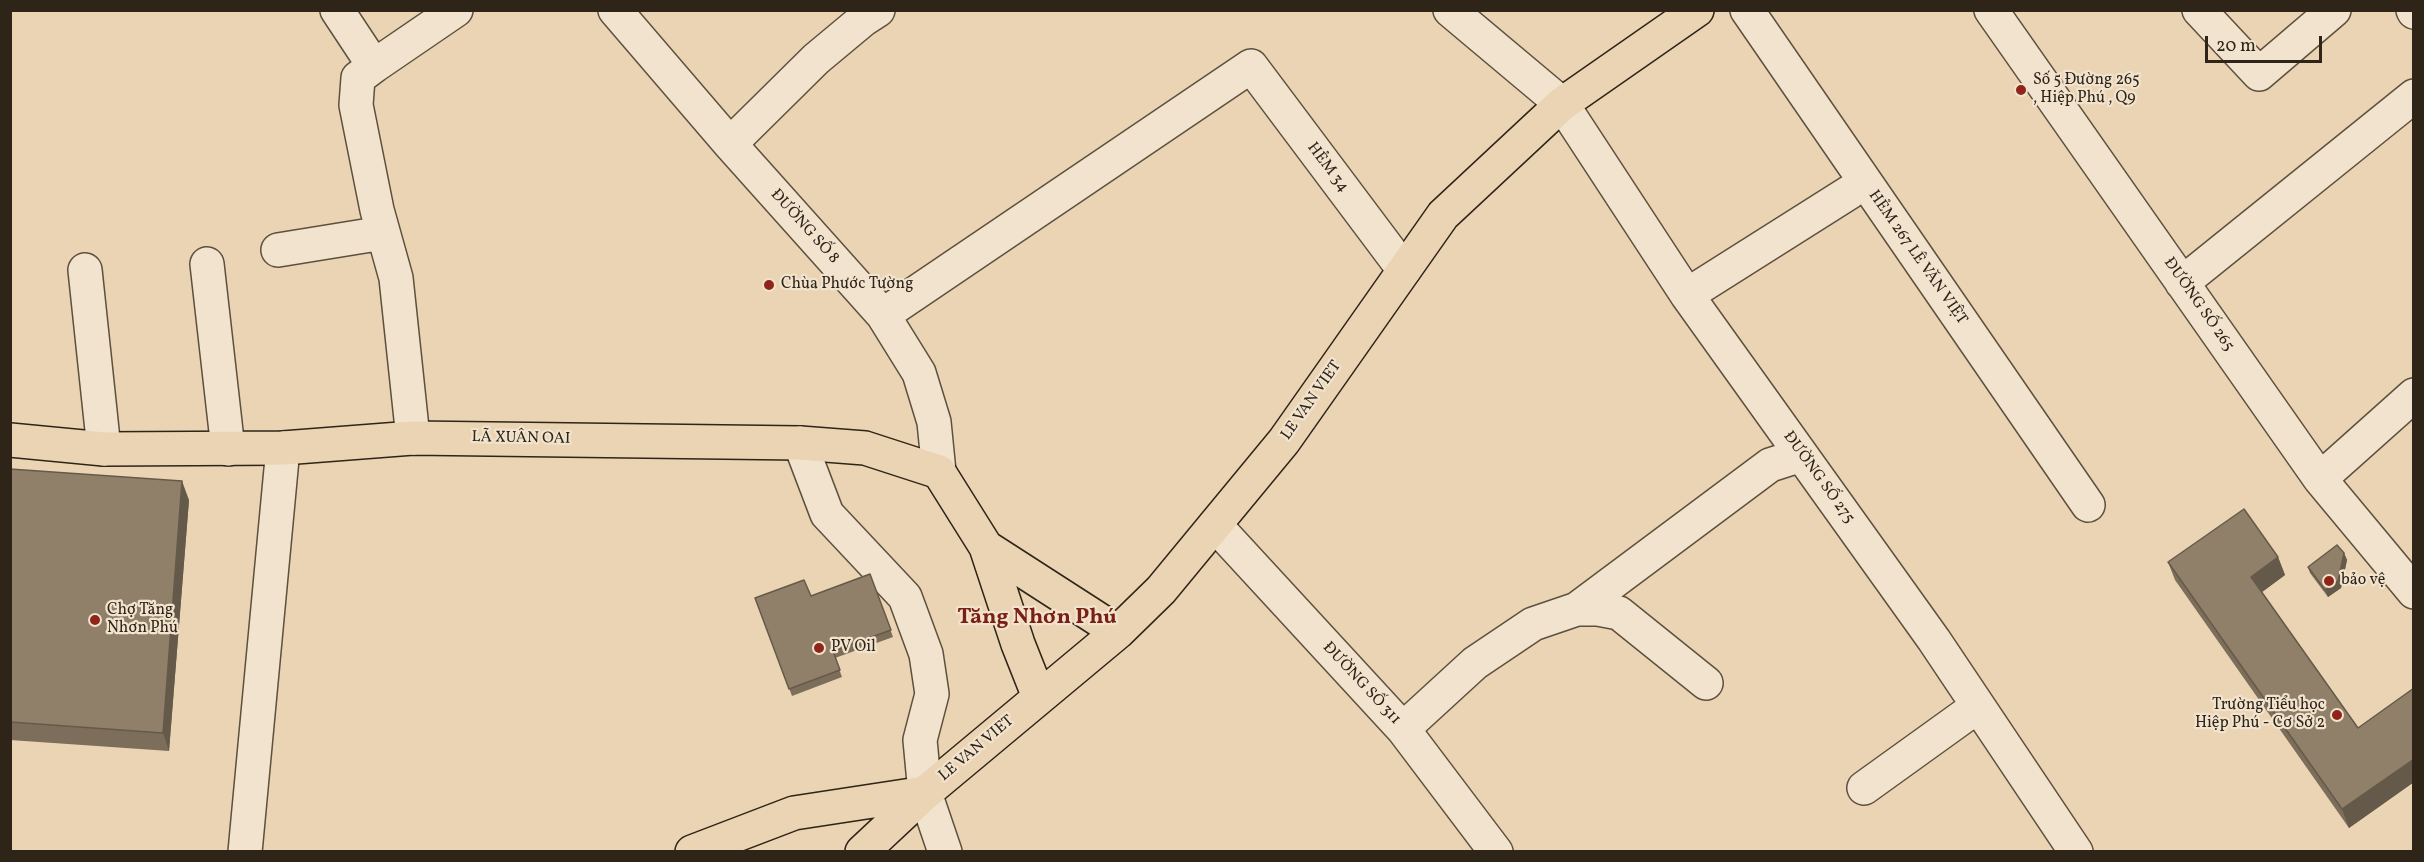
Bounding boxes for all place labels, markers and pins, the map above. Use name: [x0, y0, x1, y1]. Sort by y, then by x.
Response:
place label: Số 5 Đường 265 , Hiệp Phú , Q9: [2033, 71, 2140, 109]
marker: Số 5 Đường 265 , Hiệp Phú , Q9: [2014, 83, 2028, 97]
place label: Chùa Phước Tường: [781, 275, 913, 295]
marker: Chùa Phước Tường: [762, 278, 776, 292]
place label: bảo vệ: [2341, 571, 2385, 591]
marker: bảo vệ: [2322, 574, 2336, 588]
place label: Chợ Tăng Nhơn Phú: [107, 601, 178, 639]
marker: Chợ Tăng Nhơn Phú: [88, 613, 102, 627]
place label: PV Oil: [831, 638, 876, 658]
marker: PV Oil: [812, 641, 826, 655]
place label: Trường Tiểu học Hiệp Phú - Cơ Sở 2: [2195, 696, 2325, 734]
marker: Trường Tiểu học Hiệp Phú - Cơ Sở 2: [2330, 708, 2344, 722]

